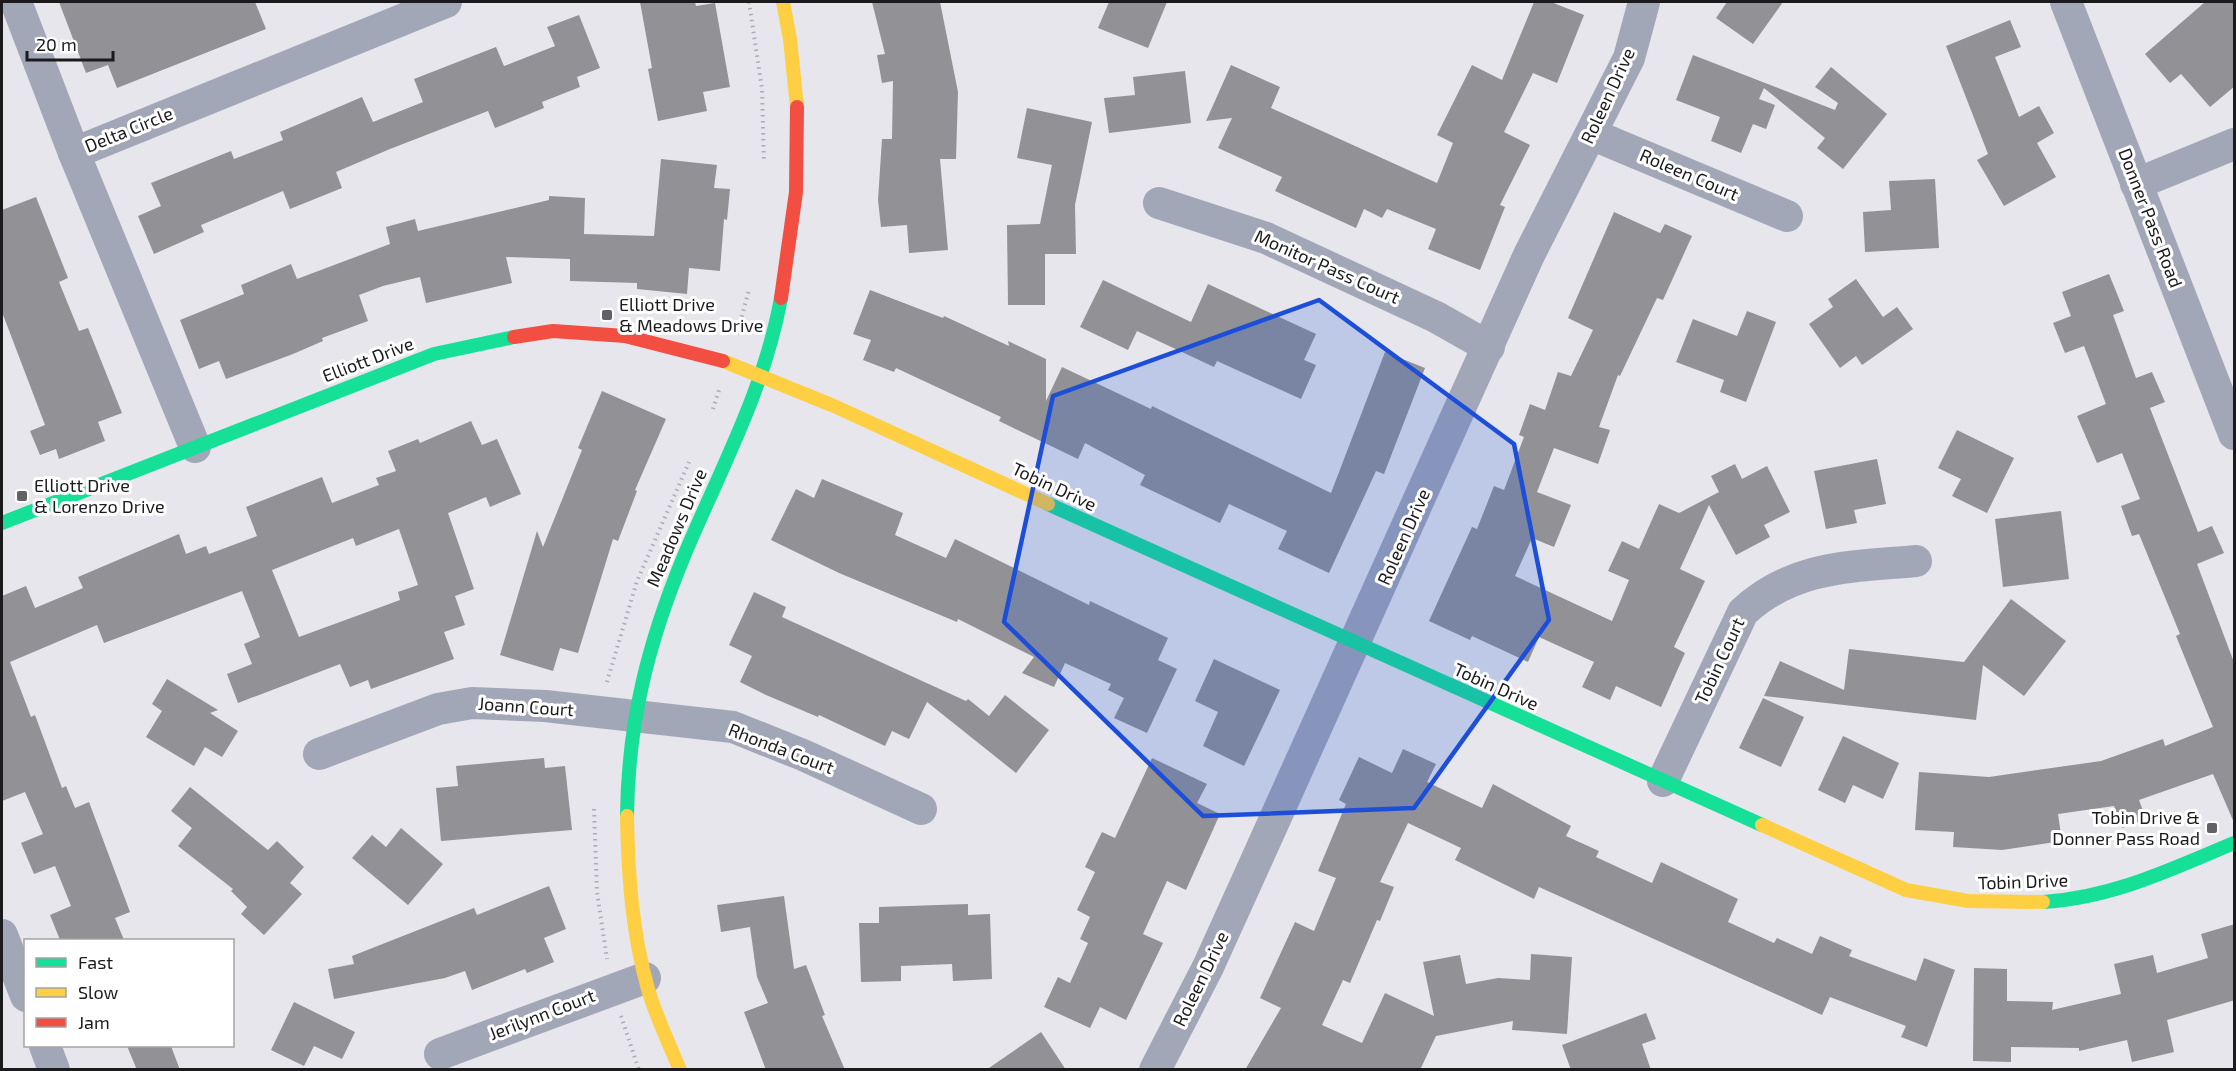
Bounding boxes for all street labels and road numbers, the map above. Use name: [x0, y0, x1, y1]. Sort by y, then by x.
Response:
street label: Roleen Drive: [1575, 44, 1639, 147]
street label: Delta Circle: [81, 101, 176, 157]
street label: Roleen Court: [1637, 143, 1742, 205]
street label: Donner Pass Road: [2114, 145, 2188, 291]
street label: Monitor Pass Court: [1251, 224, 1403, 308]
street label: Elliott Drive: [319, 332, 416, 387]
street label: Tobin Drive: [1009, 457, 1100, 515]
street label: Meadows Drive: [641, 465, 711, 590]
street label: Roleen Drive: [1372, 485, 1434, 588]
street label: Tobin Court: [1690, 614, 1749, 707]
street label: Tobin Drive: [1451, 658, 1542, 715]
street label: Joann Court: [477, 692, 575, 720]
street label: Rhonda Court: [725, 718, 837, 778]
street label: Tobin Drive: [1977, 868, 2069, 894]
street label: Roleen Drive: [1168, 927, 1233, 1030]
street label: Jerilynn Court: [486, 984, 598, 1044]

